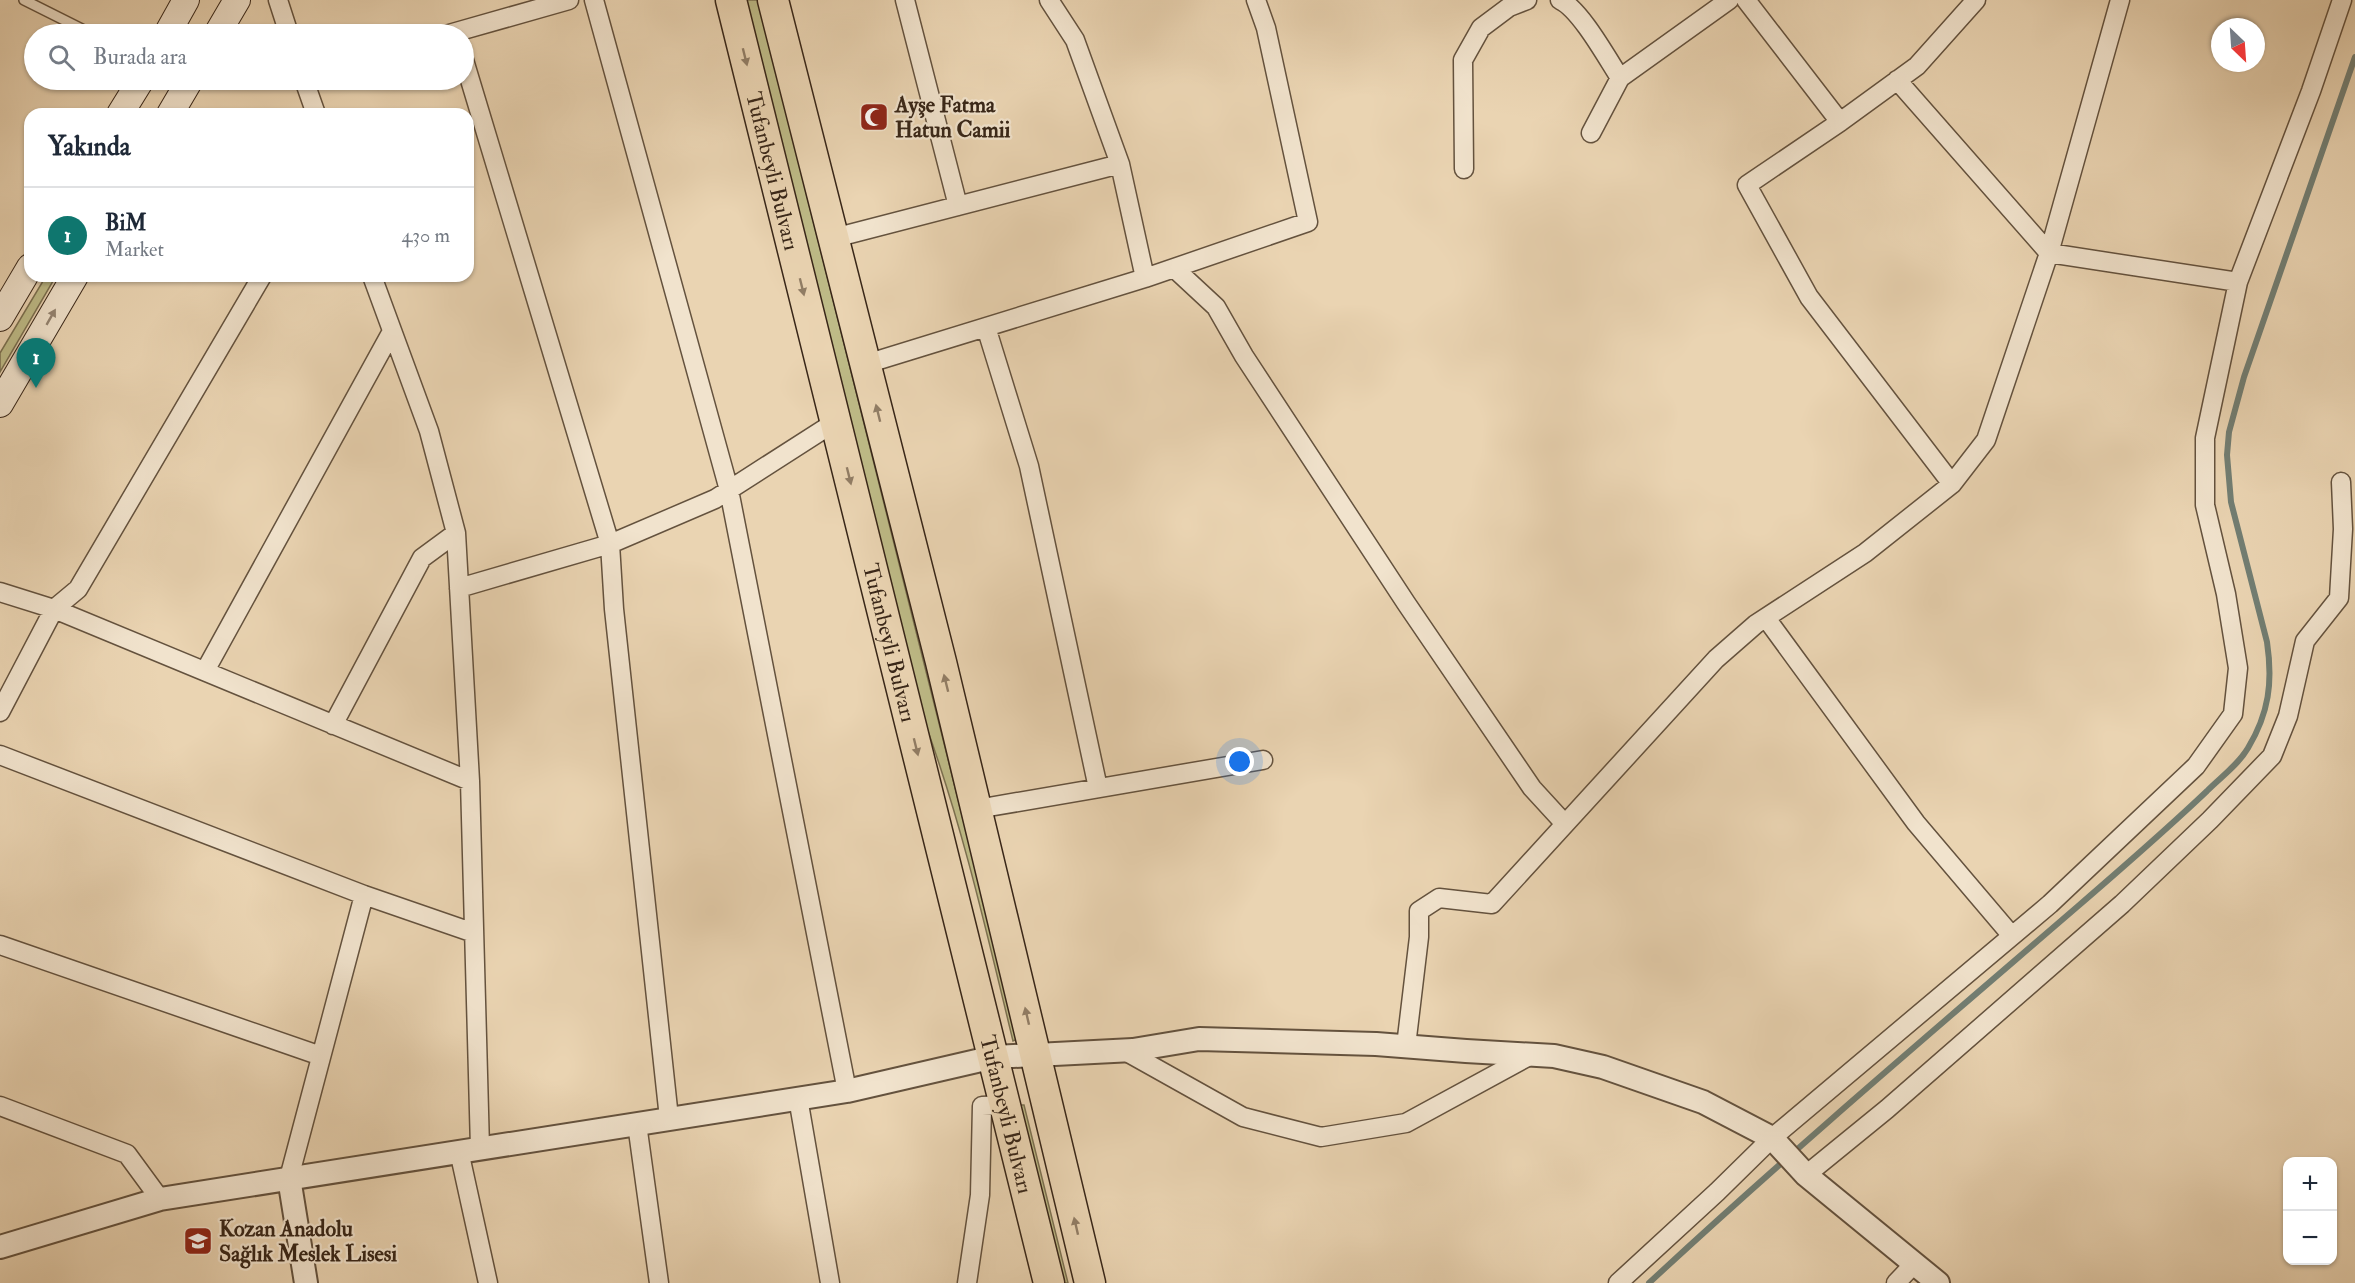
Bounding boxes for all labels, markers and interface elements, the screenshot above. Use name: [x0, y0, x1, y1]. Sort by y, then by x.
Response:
north arrow: [2211, 18, 2265, 72]
search box: [24, 24, 474, 90]
icon: search: [45, 41, 78, 74]
text: Burada ara: [93, 43, 187, 71]
one-way arrow: [740, 48, 750, 66]
street label: Tufanbeyli Bulvarı: [739, 89, 806, 253]
place label: Ayşe Fatma Hatun Camii: [894, 91, 1011, 144]
mosque icon: Ayşe Fatma Hatun Camii: [858, 101, 890, 133]
text: Yakında: [48, 131, 130, 163]
text: BiM: [105, 209, 147, 237]
text: 1: [64, 223, 71, 248]
text: 430 m: [402, 223, 450, 248]
text: Market: [105, 237, 164, 262]
one-way arrow: [797, 278, 807, 296]
one-way arrow: [45, 309, 56, 325]
pin: 1: [16, 338, 56, 388]
one-way arrow: [872, 404, 882, 422]
one-way arrow: [845, 467, 854, 485]
street label: Tufanbeyli Bulvarı: [856, 561, 922, 725]
one-way arrow: [940, 674, 950, 693]
one-way arrow: [912, 738, 922, 756]
your location: [1225, 747, 1254, 776]
one-way arrow: [1021, 1007, 1031, 1025]
street label: Tufanbeyli Bulvarı: [973, 1032, 1039, 1197]
map controls: [2283, 1157, 2337, 1265]
button: +: [2283, 1157, 2337, 1211]
button: −: [2283, 1211, 2337, 1265]
place label: Kozan Anadolu Sağlık Meslek Lisesi: [219, 1215, 397, 1269]
one-way arrow: [1071, 1217, 1081, 1235]
school or university icon: Kozan Anadolu Sağlık Meslek Lisesi: [182, 1225, 214, 1257]

